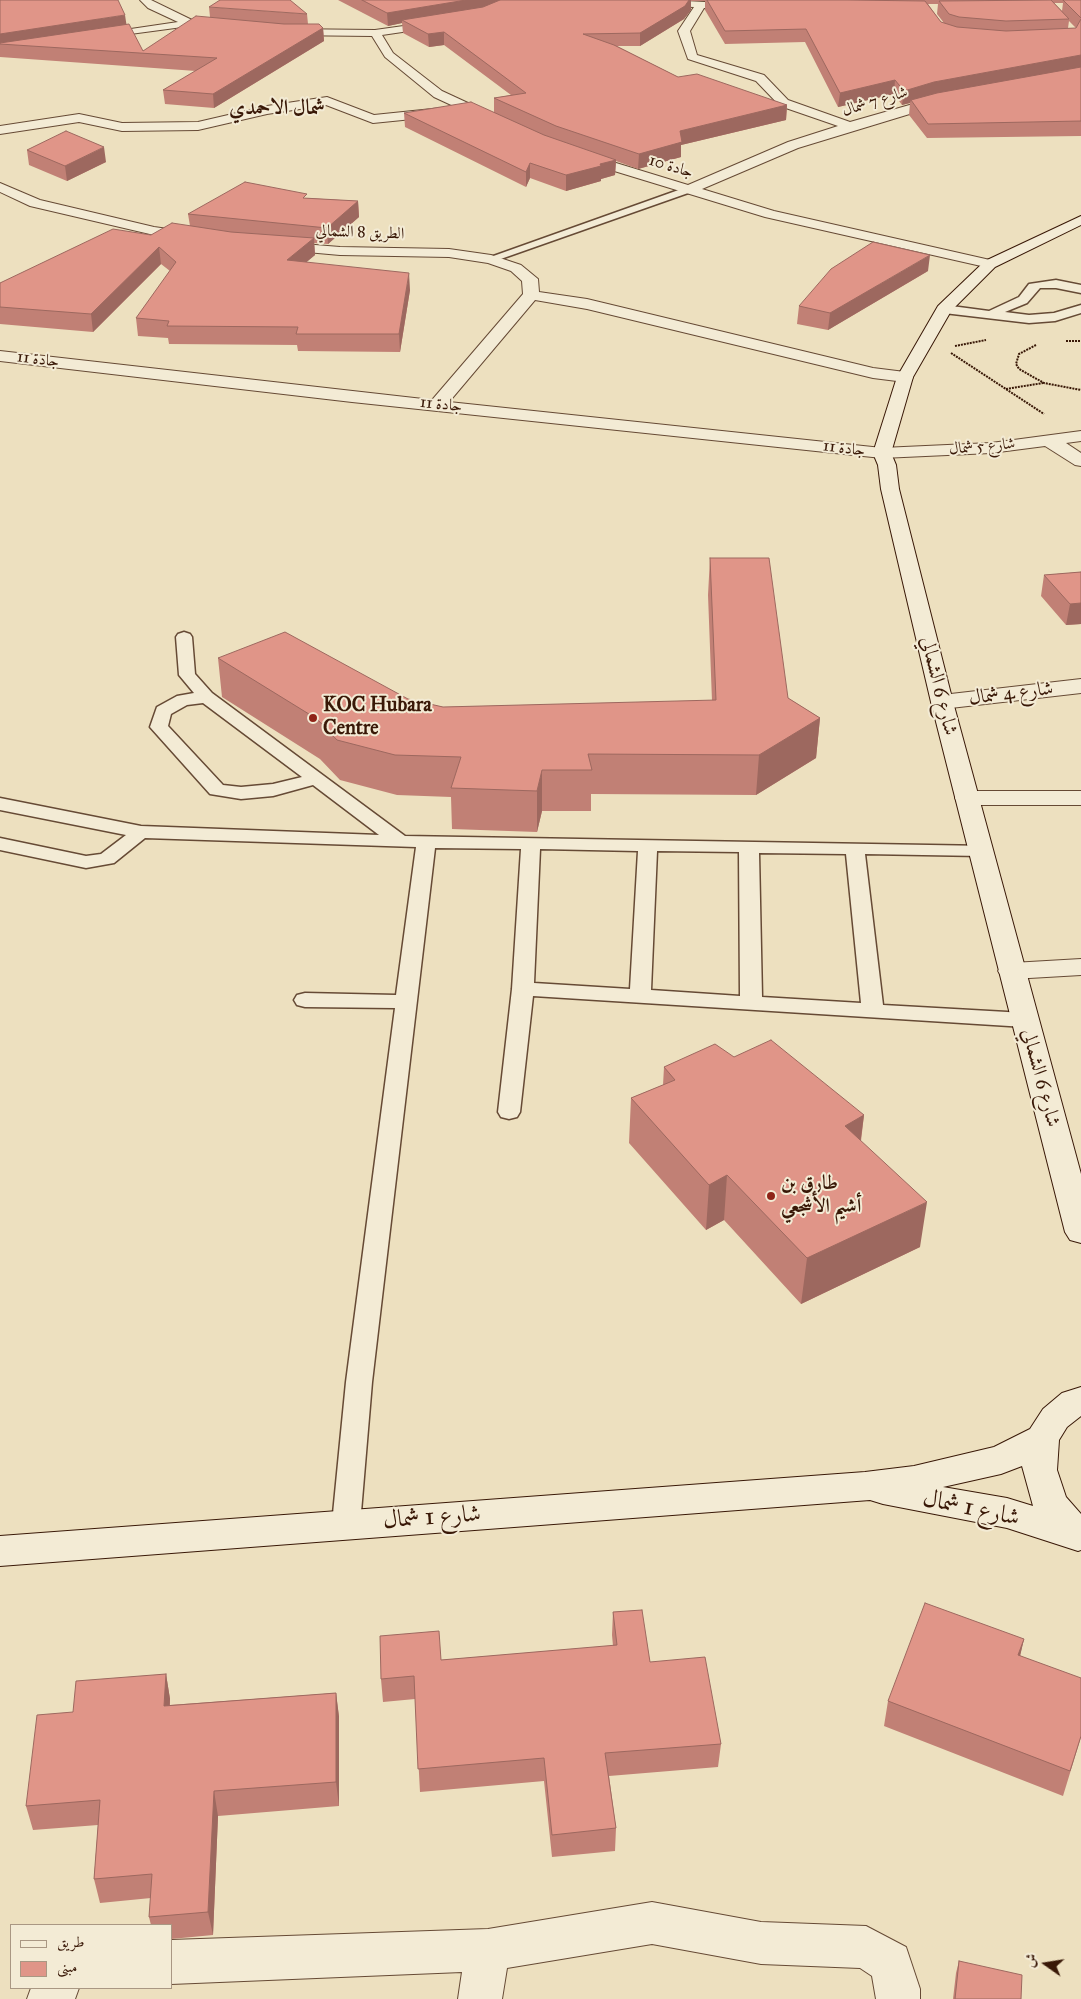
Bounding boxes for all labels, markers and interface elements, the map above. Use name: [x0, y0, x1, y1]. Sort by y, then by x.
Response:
street label: شارع 7 شمال: [840, 83, 910, 121]
district label: شمال الاحمدي: [229, 96, 325, 122]
street label: جادة 10: [646, 151, 696, 183]
street label: الطريق 8 الشمالي: [315, 222, 405, 244]
street label: جادة 11: [16, 348, 60, 372]
street label: جادة 11: [419, 393, 463, 417]
street label: شارع 5 شمال: [948, 435, 1016, 459]
street label: جادة 11: [822, 437, 866, 461]
street label: شارع 6 الشمالي: [914, 634, 962, 738]
street label: شارع 4 شمال: [967, 677, 1055, 711]
place label: KOC Hubara Centre: [323, 694, 432, 741]
marker: KOC Hubara Centre: [307, 712, 319, 724]
street label: شارع 6 الشمالي: [1015, 1026, 1065, 1130]
place label: طارق بن أشيم الأشجعي: [781, 1172, 861, 1219]
marker: طارق بن أشيم الأشجعي: [765, 1190, 777, 1202]
street label: شارع 1 شمال: [920, 1485, 1022, 1533]
street label: شارع 1 شمال: [382, 1500, 482, 1536]
legend: [10, 1924, 172, 1989]
text: طريق: [57, 1933, 84, 1951]
north arrow: [1021, 1939, 1071, 1989]
text: ش: [1021, 1952, 1041, 1969]
text: مبنى: [57, 1958, 77, 1976]

